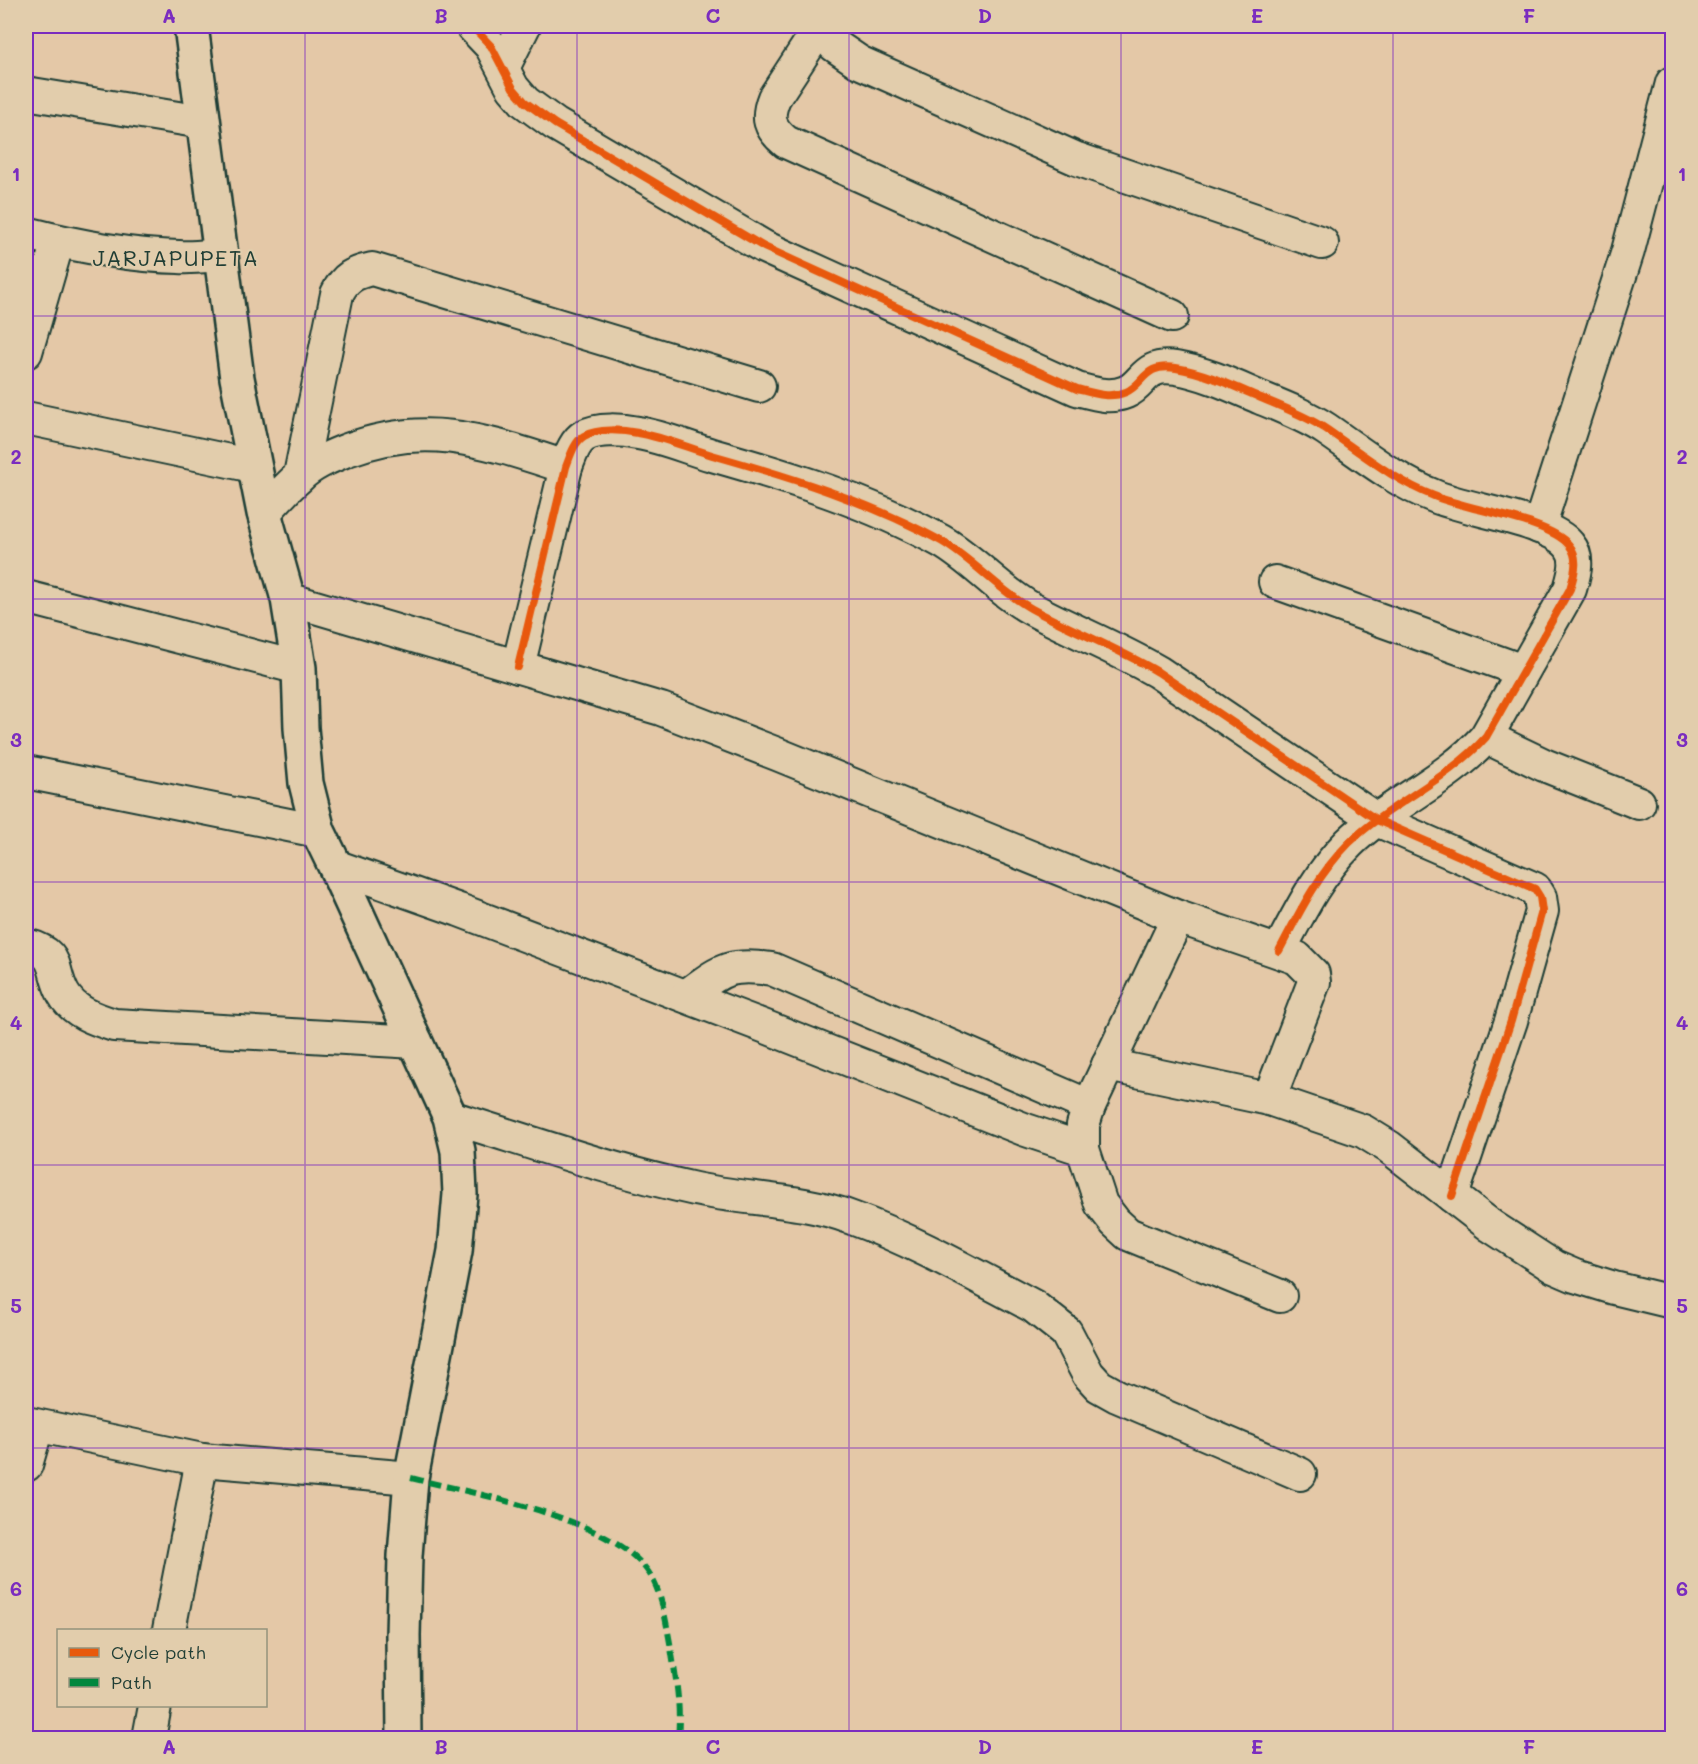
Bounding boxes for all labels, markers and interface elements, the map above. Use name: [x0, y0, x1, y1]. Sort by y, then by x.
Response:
text: A: [162, 2, 176, 28]
text: B: [434, 2, 448, 28]
text: C: [706, 2, 721, 28]
text: D: [978, 2, 992, 28]
text: E: [1251, 2, 1263, 28]
text: F: [1523, 2, 1536, 28]
text: 1: [12, 160, 20, 186]
text: 1: [1678, 160, 1686, 186]
district label: JARJAPUPETA: [93, 243, 259, 272]
text: 2: [10, 443, 22, 469]
text: 2: [1676, 443, 1688, 469]
text: 3: [10, 726, 22, 752]
text: 3: [1676, 726, 1688, 752]
text: 4: [10, 1009, 23, 1035]
text: 4: [1676, 1009, 1689, 1035]
text: 5: [10, 1292, 22, 1318]
text: 5: [1676, 1292, 1688, 1318]
text: 6: [10, 1575, 22, 1601]
text: 6: [1676, 1575, 1688, 1601]
legend: [57, 1629, 267, 1707]
text: Cycle path: [111, 1640, 206, 1664]
text: Path: [111, 1670, 151, 1694]
text: A: [162, 1733, 176, 1759]
text: B: [434, 1733, 448, 1759]
text: C: [706, 1733, 721, 1759]
text: D: [978, 1733, 992, 1759]
text: E: [1251, 1733, 1263, 1759]
text: F: [1523, 1733, 1536, 1759]

